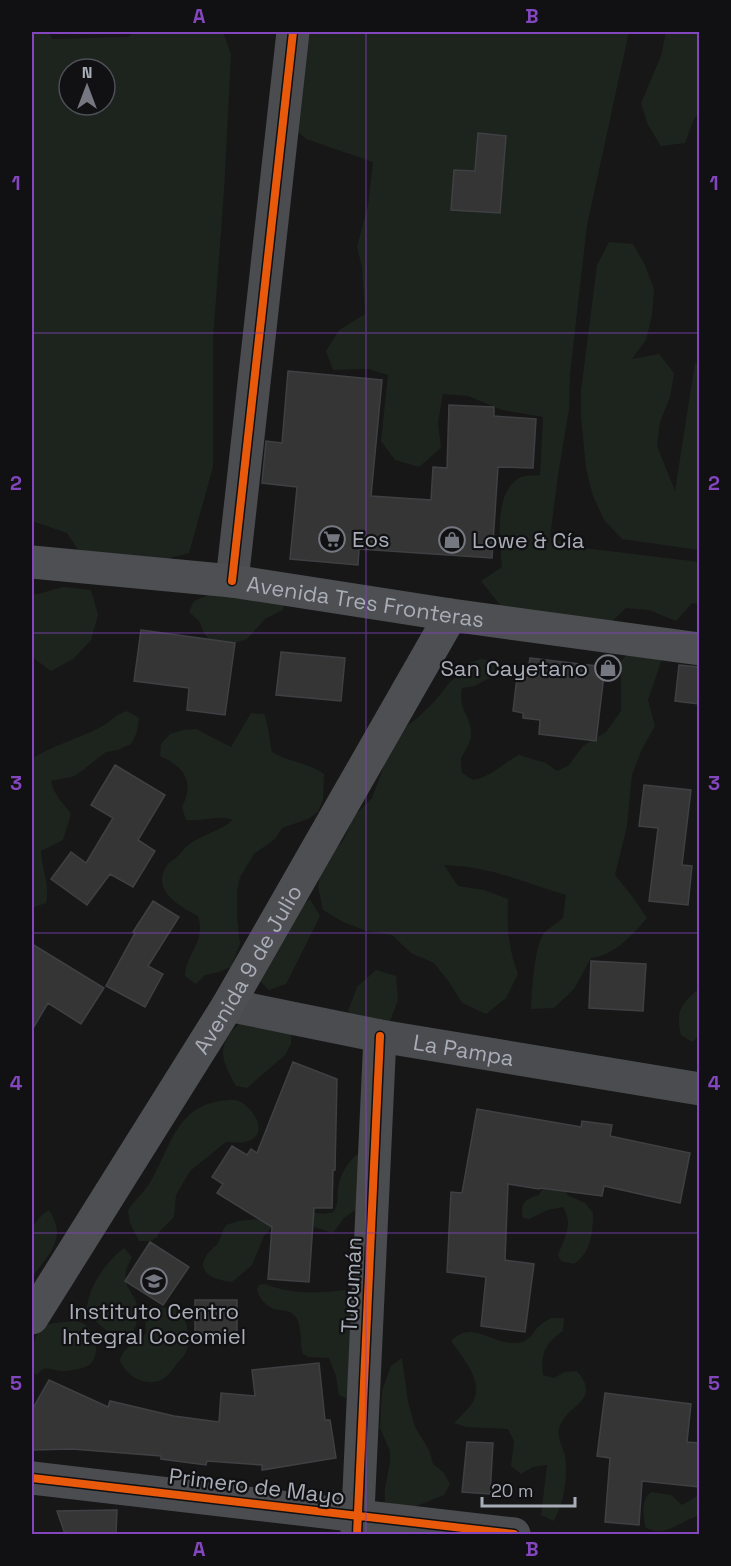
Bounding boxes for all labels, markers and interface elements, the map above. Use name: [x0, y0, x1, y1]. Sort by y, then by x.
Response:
text: A: [193, 3, 206, 29]
text: B: [525, 3, 539, 29]
north arrow: [57, 57, 117, 117]
text: N: [82, 62, 92, 83]
text: 1: [11, 170, 21, 196]
text: 1: [709, 170, 719, 196]
text: 2: [10, 470, 22, 496]
text: 2: [708, 470, 720, 496]
supermarket icon: Eos: [317, 524, 347, 554]
place label: Eos: [352, 525, 390, 553]
shop icon: Lowe & Cía: [437, 525, 467, 555]
place label: Lowe & Cía: [472, 526, 585, 554]
street label: Avenida Tres Fronteras: [245, 570, 486, 633]
shop icon: San Cayetano: [593, 653, 623, 683]
place label: San Cayetano: [440, 654, 588, 682]
text: 3: [10, 770, 22, 796]
text: 3: [708, 770, 720, 796]
street label: Avenida 9 de Julio: [187, 880, 308, 1059]
street label: La Pampa: [411, 1028, 517, 1072]
text: 4: [10, 1070, 23, 1096]
text: 4: [708, 1070, 721, 1096]
street label: Tucumán: [334, 1236, 368, 1334]
school or university icon: Instituto Centro Integral Cocomiel: [139, 1266, 169, 1296]
place label: Instituto Centro Integral Cocomiel: [62, 1297, 246, 1350]
text: 5: [10, 1370, 22, 1396]
text: 5: [708, 1370, 720, 1396]
street label: Primero de Mayo: [167, 1461, 347, 1511]
scale bar: [482, 1470, 575, 1508]
text: 20 m: [491, 1479, 534, 1502]
text: A: [193, 1536, 206, 1562]
text: B: [525, 1536, 539, 1562]

